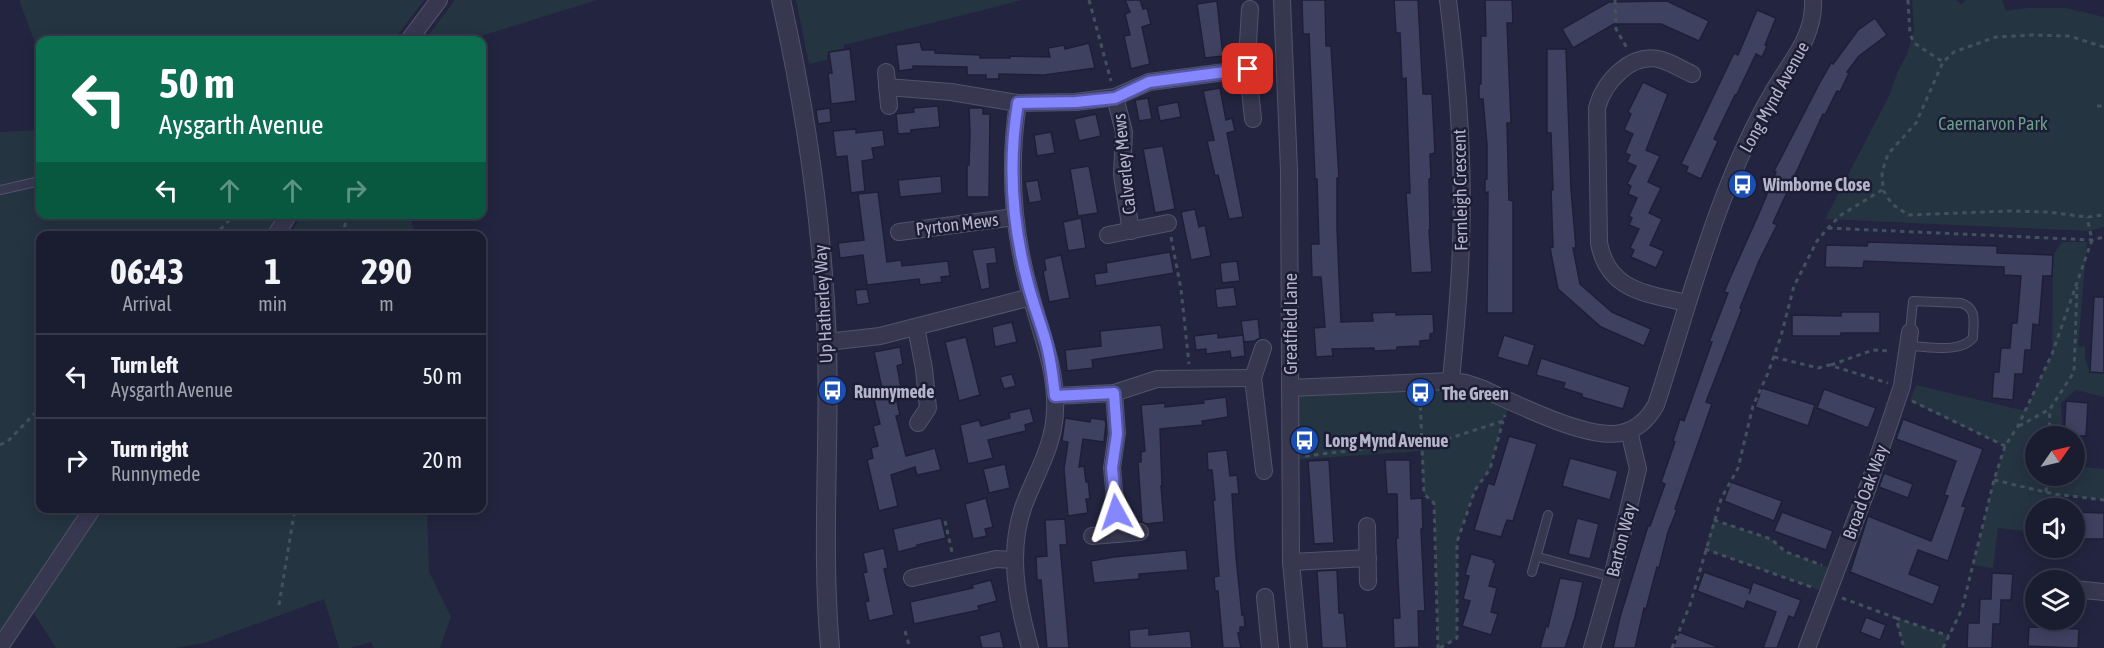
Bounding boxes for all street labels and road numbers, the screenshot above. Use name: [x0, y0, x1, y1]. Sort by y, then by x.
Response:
street label: Long Mynd Avenue: [1735, 38, 1813, 156]
street label: Calverley Mews: [1108, 112, 1140, 216]
street label: Fernleigh Crescent: [1448, 129, 1472, 251]
street label: Pyrton Mews: [914, 209, 1000, 239]
street label: Up Hatherley Way: [809, 244, 837, 364]
street label: Greatfield Lane: [1280, 273, 1301, 375]
street label: Broad Oak Way: [1838, 442, 1892, 542]
street label: Barton Way: [1602, 501, 1640, 579]

